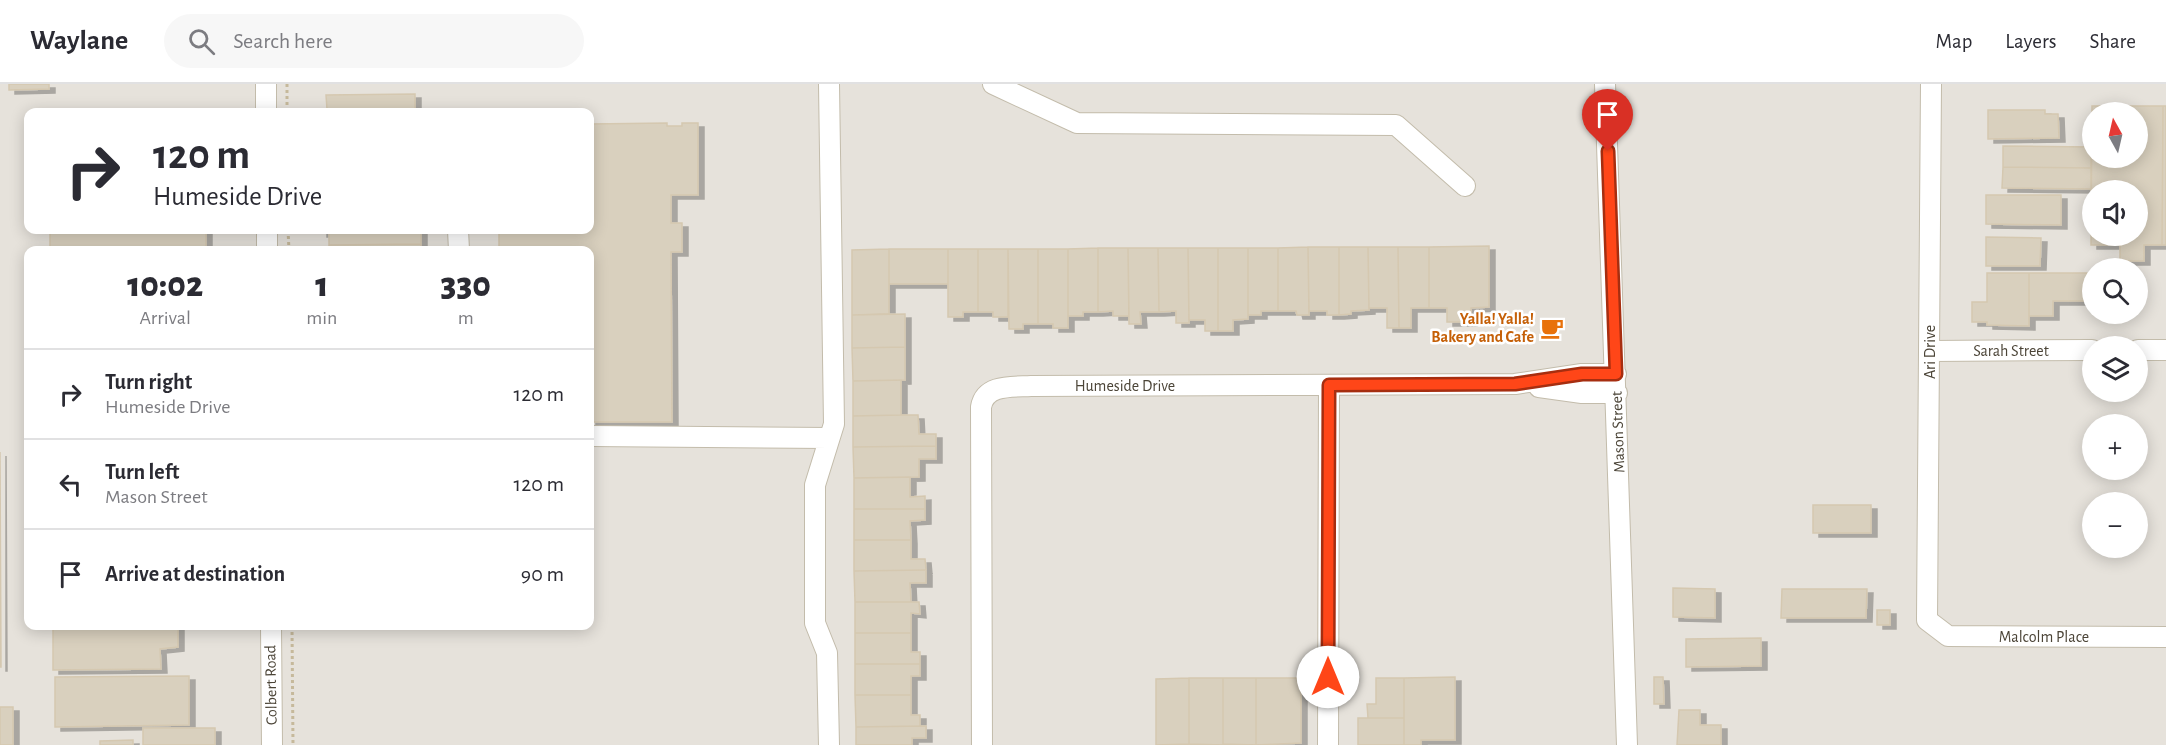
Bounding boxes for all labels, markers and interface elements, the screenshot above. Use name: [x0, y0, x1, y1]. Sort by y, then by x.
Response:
search box: [164, 14, 584, 68]
icon: search: [185, 25, 218, 58]
text: Waylane: [30, 27, 128, 55]
text: Search here: [233, 30, 333, 52]
text: Map: [1936, 31, 1972, 52]
text: Layers: [2005, 31, 2056, 52]
text: Share: [2089, 31, 2136, 52]
pin: [1582, 89, 1633, 151]
icon: arrive: [1591, 98, 1624, 131]
north arrow: [2082, 102, 2148, 168]
map controls: [2082, 102, 2148, 558]
icon: right: [54, 132, 132, 210]
text: 120 m: [153, 134, 250, 176]
button: sound: [2082, 180, 2148, 246]
text: Humeside Drive: [153, 183, 322, 210]
button: search: [2082, 258, 2148, 324]
text: 10:02: [127, 267, 203, 303]
text: 1: [315, 267, 328, 303]
text: 330: [441, 267, 491, 303]
text: Arrival: [139, 308, 191, 328]
text: min: [306, 308, 337, 328]
text: m: [458, 308, 474, 328]
place label: Yalla! Yalla! Bakery and Cafe: [1431, 311, 1534, 346]
cafe icon: Yalla! Yalla! Bakery and Cafe: [1539, 315, 1565, 341]
street label: Ari Drive: [1922, 325, 1938, 379]
button: layers: [2082, 336, 2148, 402]
street label: Sarah Street: [1973, 343, 2049, 359]
text: Turn right: [105, 371, 192, 393]
icon: right: [54, 378, 87, 411]
street label: Humeside Drive: [1075, 378, 1175, 394]
text: 120 m: [514, 383, 564, 405]
street label: Mason Street: [1609, 391, 1627, 473]
text: Humeside Drive: [105, 397, 230, 417]
button: +: [2082, 414, 2148, 480]
text: Turn left: [105, 461, 179, 483]
icon: left: [54, 468, 87, 501]
text: 120 m: [514, 473, 564, 495]
text: Mason Street: [105, 487, 208, 507]
button: −: [2082, 492, 2148, 558]
icon: arrive: [54, 558, 87, 591]
text: Arrive at destination: [105, 563, 285, 585]
text: 90 m: [521, 563, 564, 585]
street label: Malcolm Place: [1999, 629, 2089, 645]
street label: Colbert Road: [262, 645, 280, 725]
position arrow: [1296, 645, 1360, 709]

